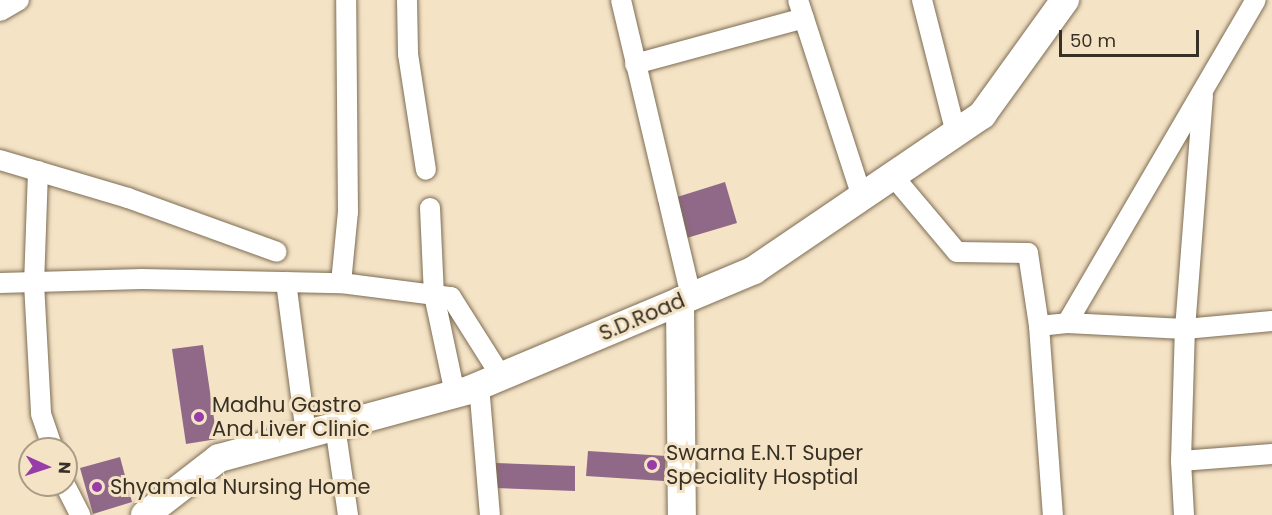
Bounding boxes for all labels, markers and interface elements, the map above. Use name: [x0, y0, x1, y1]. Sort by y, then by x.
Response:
scale bar: [1062, 18, 1202, 56]
text: 50 m: [1070, 28, 1116, 53]
street label: S.D.Road: [595, 288, 689, 346]
place label: Madhu Gastro And Liver Clinic: [212, 392, 370, 442]
marker: Madhu Gastro And Liver Clinic: [190, 408, 208, 426]
north arrow: [18, 437, 78, 497]
place label: Swarna E.N.T Super Speciality Hosptial: [666, 440, 863, 490]
marker: Swarna E.N.T Super Speciality Hosptial: [643, 456, 661, 474]
text: N: [53, 461, 76, 474]
place label: Shyamala Nursing Home: [110, 474, 371, 500]
marker: Shyamala Nursing Home: [88, 478, 106, 496]

